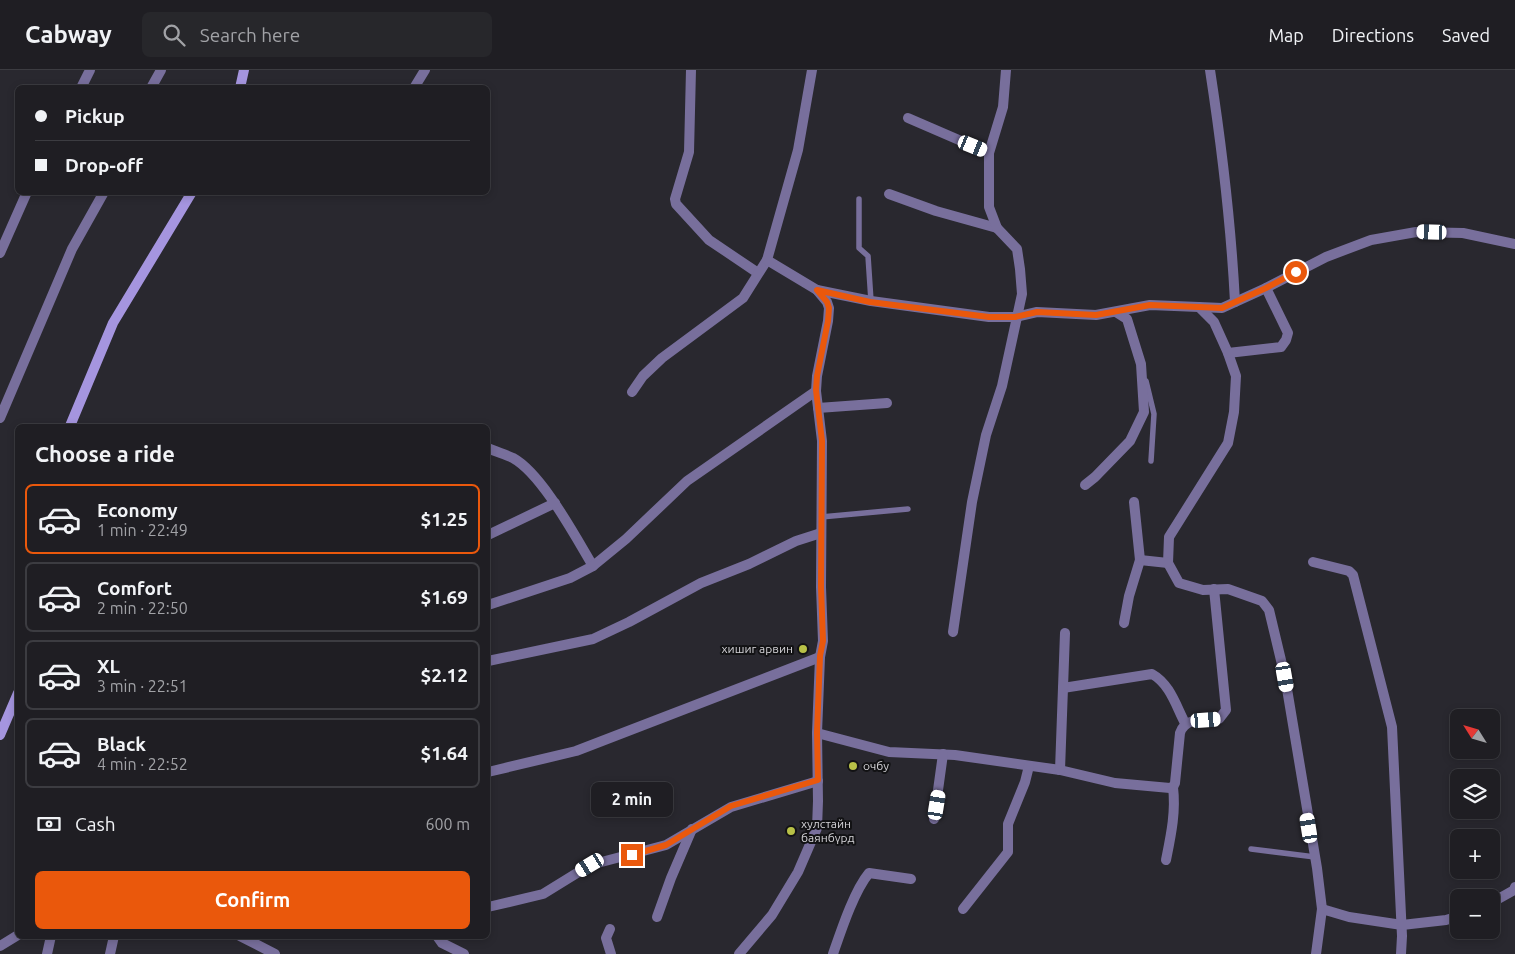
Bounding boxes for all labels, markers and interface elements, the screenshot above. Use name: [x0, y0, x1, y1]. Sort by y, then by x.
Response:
search box: [142, 12, 492, 57]
text: Cabway: [25, 21, 112, 48]
icon: search: [160, 21, 188, 49]
text: Search here: [200, 24, 300, 46]
text: Map: [1268, 25, 1304, 45]
text: Directions: [1332, 25, 1414, 45]
text: Saved: [1442, 25, 1490, 45]
text: Pickup: [65, 105, 125, 127]
car: [956, 133, 989, 159]
text: Drop-off: [65, 154, 143, 176]
car: [1416, 224, 1447, 240]
route start: [1285, 261, 1307, 283]
text: Choose a ride: [35, 441, 175, 466]
icon: car: [37, 497, 82, 542]
text: Economy: [97, 499, 178, 521]
text: $1.25: [420, 508, 468, 530]
text: 1 min · 22:49: [97, 521, 188, 539]
icon: car: [37, 575, 82, 620]
text: Comfort: [97, 577, 172, 599]
text: $1.69: [420, 586, 468, 608]
text: 2 min · 22:50: [97, 599, 188, 617]
place label: хишиг арвин: [721, 642, 793, 655]
marker: хишиг арвин: [797, 643, 809, 655]
icon: car: [37, 653, 82, 698]
text: XL: [97, 655, 120, 677]
car: [1275, 661, 1294, 693]
text: $2.12: [420, 664, 468, 686]
text: 3 min · 22:51: [97, 677, 188, 695]
north arrow: [1450, 709, 1500, 759]
map controls: [1450, 709, 1500, 939]
car: [1190, 711, 1221, 729]
icon: car: [37, 731, 82, 776]
text: Black: [97, 733, 146, 755]
text: $1.64: [420, 742, 468, 764]
text: 4 min · 22:52: [97, 755, 188, 773]
place label: очбу: [863, 759, 889, 772]
marker: очбу: [847, 760, 859, 772]
button: layers: [1450, 769, 1500, 819]
callout: 2 min: [591, 782, 673, 818]
car: [927, 789, 946, 821]
text: 2 min: [612, 790, 652, 808]
icon: cash: [35, 810, 63, 838]
car: [1299, 812, 1318, 844]
text: Cash: [75, 813, 116, 835]
text: 600 m: [425, 815, 470, 833]
place label: хулстайн баянбүрд: [801, 817, 855, 844]
marker: хулстайн баянбүрд: [785, 825, 797, 837]
button: +: [1450, 829, 1500, 879]
route end: [621, 844, 643, 866]
car: [573, 851, 606, 879]
button: Confirm: [35, 871, 470, 929]
button: −: [1450, 889, 1500, 939]

